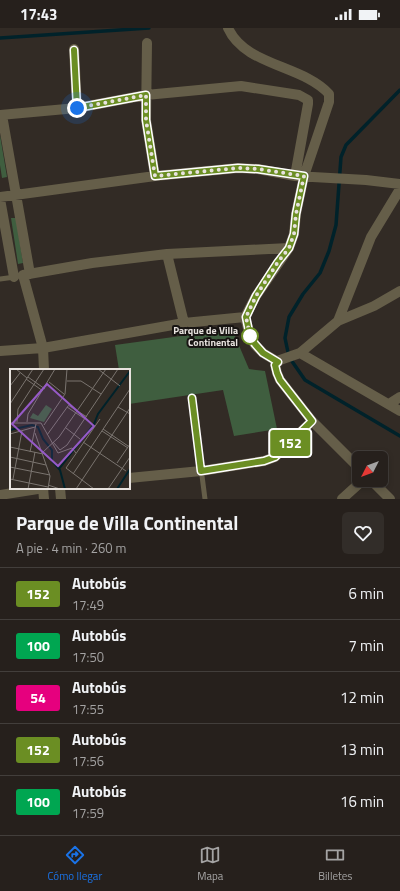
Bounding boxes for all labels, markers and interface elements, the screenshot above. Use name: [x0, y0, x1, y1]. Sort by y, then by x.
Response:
text: 17:43: [20, 3, 57, 26]
your location: [67, 98, 87, 118]
place label: Parque de Villa Continental: [173, 323, 238, 350]
marker: Parque de Villa Continental: [241, 327, 259, 345]
inset map: [10, 369, 130, 489]
line badge: 152: [267, 430, 313, 456]
text: 152: [278, 432, 302, 453]
north arrow: [352, 451, 388, 487]
map controls: [352, 451, 388, 487]
text: Parque de Villa Continental: [16, 508, 238, 537]
button: heart: [342, 512, 384, 554]
text: A pie · 4 min · 260 m: [16, 538, 126, 558]
text: Autobús: [72, 572, 126, 595]
text: 6 min: [348, 582, 384, 605]
text: 152: [26, 583, 50, 604]
text: 17:49: [72, 595, 104, 615]
text: Autobús: [72, 624, 126, 647]
text: 7 min: [348, 634, 384, 657]
text: 100: [26, 635, 50, 656]
text: 17:50: [72, 647, 104, 667]
text: Autobús: [72, 676, 126, 699]
text: 12 min: [340, 686, 384, 709]
text: 54: [30, 687, 46, 708]
text: 17:55: [72, 699, 104, 719]
text: Autobús: [72, 728, 126, 751]
text: 13 min: [340, 738, 384, 761]
text: 152: [26, 739, 50, 760]
text: 17:56: [72, 751, 104, 771]
text: Autobús: [72, 780, 126, 803]
text: 16 min: [340, 790, 384, 813]
text: 100: [26, 791, 50, 812]
text: 17:59: [72, 803, 104, 823]
tab: Cómo llegar: [47, 844, 102, 884]
tab: Mapa: [197, 844, 223, 884]
tab: Billetes: [318, 844, 352, 884]

